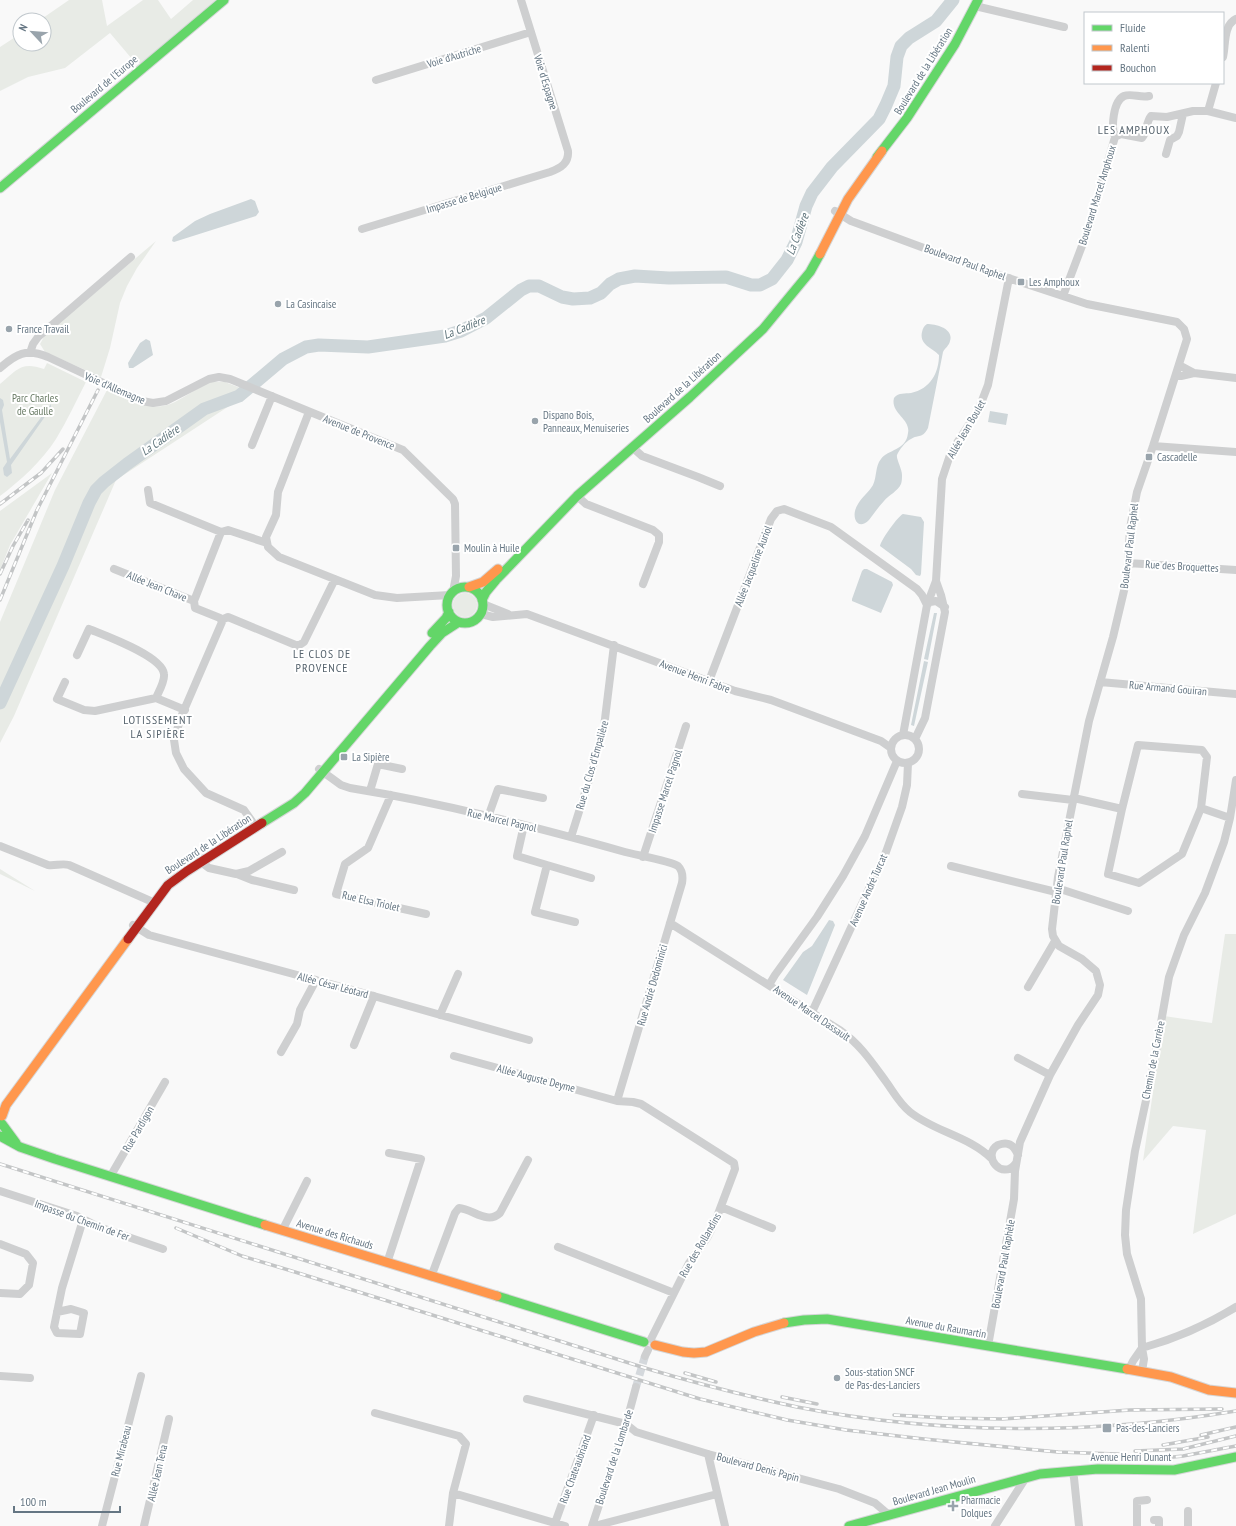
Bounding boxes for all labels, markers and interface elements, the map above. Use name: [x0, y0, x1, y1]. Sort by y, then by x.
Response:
north arrow: [12, 12, 52, 52]
legend: [1084, 12, 1224, 84]
text: Fluide: [1120, 20, 1146, 35]
text: N: [15, 22, 31, 33]
street label: Boulevard de la Libération: [891, 25, 956, 117]
text: Ralenti: [1120, 40, 1149, 55]
street label: Voie d'Autriche: [424, 41, 483, 71]
street label: Boulevard de l'Europe: [68, 52, 141, 116]
street label: Voie d'Espagne: [531, 52, 561, 112]
text: Bouchon: [1120, 60, 1156, 75]
district label: LES AMPHOUX: [1098, 122, 1170, 137]
street label: Boulevard Marcel Amphoux: [1075, 143, 1119, 247]
street label: Impasse de Belgique: [424, 180, 504, 216]
water label: La Cadière: [782, 210, 812, 257]
street label: Boulevard Paul Raphel: [922, 241, 1008, 283]
place label: Les Amphoux: [1029, 275, 1080, 289]
marker: Les Amphoux: [1016, 277, 1026, 287]
place label: La Casincaise: [286, 297, 337, 311]
marker: La Casincaise: [273, 299, 283, 309]
water label: La Cadière: [441, 312, 488, 342]
place label: France Travail: [17, 322, 70, 336]
marker: France Travail: [4, 324, 14, 334]
street label: Boulevard de la Libération: [640, 348, 724, 426]
street label: Voie d'Allemagne: [82, 369, 148, 407]
park label: Parc Charles de Gaulle: [12, 391, 58, 418]
street label: Allée Jean Boulet: [944, 397, 988, 461]
place label: Dispano Bois, Panneaux, Menuiseries: [543, 408, 629, 435]
street label: Avenue de Provence: [321, 411, 397, 453]
marker: Dispano Bois, Panneaux, Menuiseries: [530, 416, 540, 426]
water label: La Cadière: [138, 421, 183, 459]
place label: Cascadelle: [1157, 450, 1198, 464]
marker: Cascadelle: [1144, 452, 1154, 462]
street label: Boulevard Paul Raphel: [1117, 502, 1141, 589]
street label: Allée Jacqueline Auriol: [731, 523, 775, 608]
place label: Moulin à Huile: [464, 541, 520, 555]
marker: Moulin à Huile: [451, 543, 461, 553]
street label: Rue des Broquettes: [1145, 557, 1219, 575]
street label: Allée Jean Chave: [125, 568, 189, 605]
district label: LE CLOS DE PROVENCE: [293, 646, 351, 675]
street label: Avenue Henri Fabre: [658, 656, 733, 696]
street label: Rue Armand Gouiran: [1129, 678, 1208, 698]
district label: LOTISSEMENT LA SIPIÈRE: [123, 712, 193, 741]
street label: Rue du Clos d'Empalière: [573, 718, 612, 811]
street label: Impasse Marcel Pagnol: [645, 747, 685, 834]
place label: La Sipière: [352, 750, 390, 764]
marker: La Sipière: [339, 752, 349, 762]
street label: Rue Marcel Pagnol: [466, 805, 538, 835]
street label: Boulevard de la Libération: [162, 811, 254, 877]
street label: Boulevard Paul Raphel: [1048, 818, 1076, 905]
street label: Avenue André Turcat: [846, 852, 890, 928]
street label: Rue Elsa Triolet: [341, 888, 401, 914]
street label: Rue André Dedominici: [634, 943, 670, 1027]
street label: Allée César Léotard: [296, 969, 370, 1001]
street label: Avenue Marcel Dassault: [771, 982, 853, 1044]
street label: Chemin de la Carrère: [1139, 1019, 1168, 1100]
street label: Allée Auguste Deyme: [495, 1061, 577, 1095]
street label: Rue Pardigon: [119, 1103, 157, 1154]
street label: Impasse du Chemin de Fer: [33, 1196, 131, 1244]
street label: Rue des Rollandins: [676, 1210, 724, 1280]
street label: Avenue des Richauds: [295, 1216, 375, 1252]
street label: Boulevard Paul Raphèle: [988, 1218, 1018, 1310]
street label: Avenue du Raumartin: [905, 1313, 988, 1341]
place label: Sous-station SNCF de Pas-des-Lanciers: [845, 1365, 920, 1392]
marker: Sous-station SNCF de Pas-des-Lanciers: [832, 1373, 842, 1383]
street label: Boulevard de la Lombarde: [592, 1407, 636, 1506]
place label: Pas-des-Lanciers: [1116, 1421, 1180, 1435]
marker: Pas-des-Lanciers: [1101, 1422, 1113, 1434]
street label: Rue Mirabeau: [108, 1424, 134, 1478]
street label: Rue Chateaubriand: [556, 1433, 594, 1505]
street label: Allée Jean Tena: [144, 1443, 170, 1503]
street label: Boulevard Denis Papin: [715, 1449, 801, 1485]
street label: Avenue Henri Dunant: [1091, 1450, 1171, 1464]
street label: Boulevard Jean Moulin: [891, 1471, 977, 1509]
scale bar: [14, 1488, 120, 1514]
place label: Pharmacie Dolques: [961, 1493, 1001, 1520]
text: 100 m: [20, 1494, 47, 1509]
marker: Pharmacie Dolques: [948, 1501, 958, 1511]

